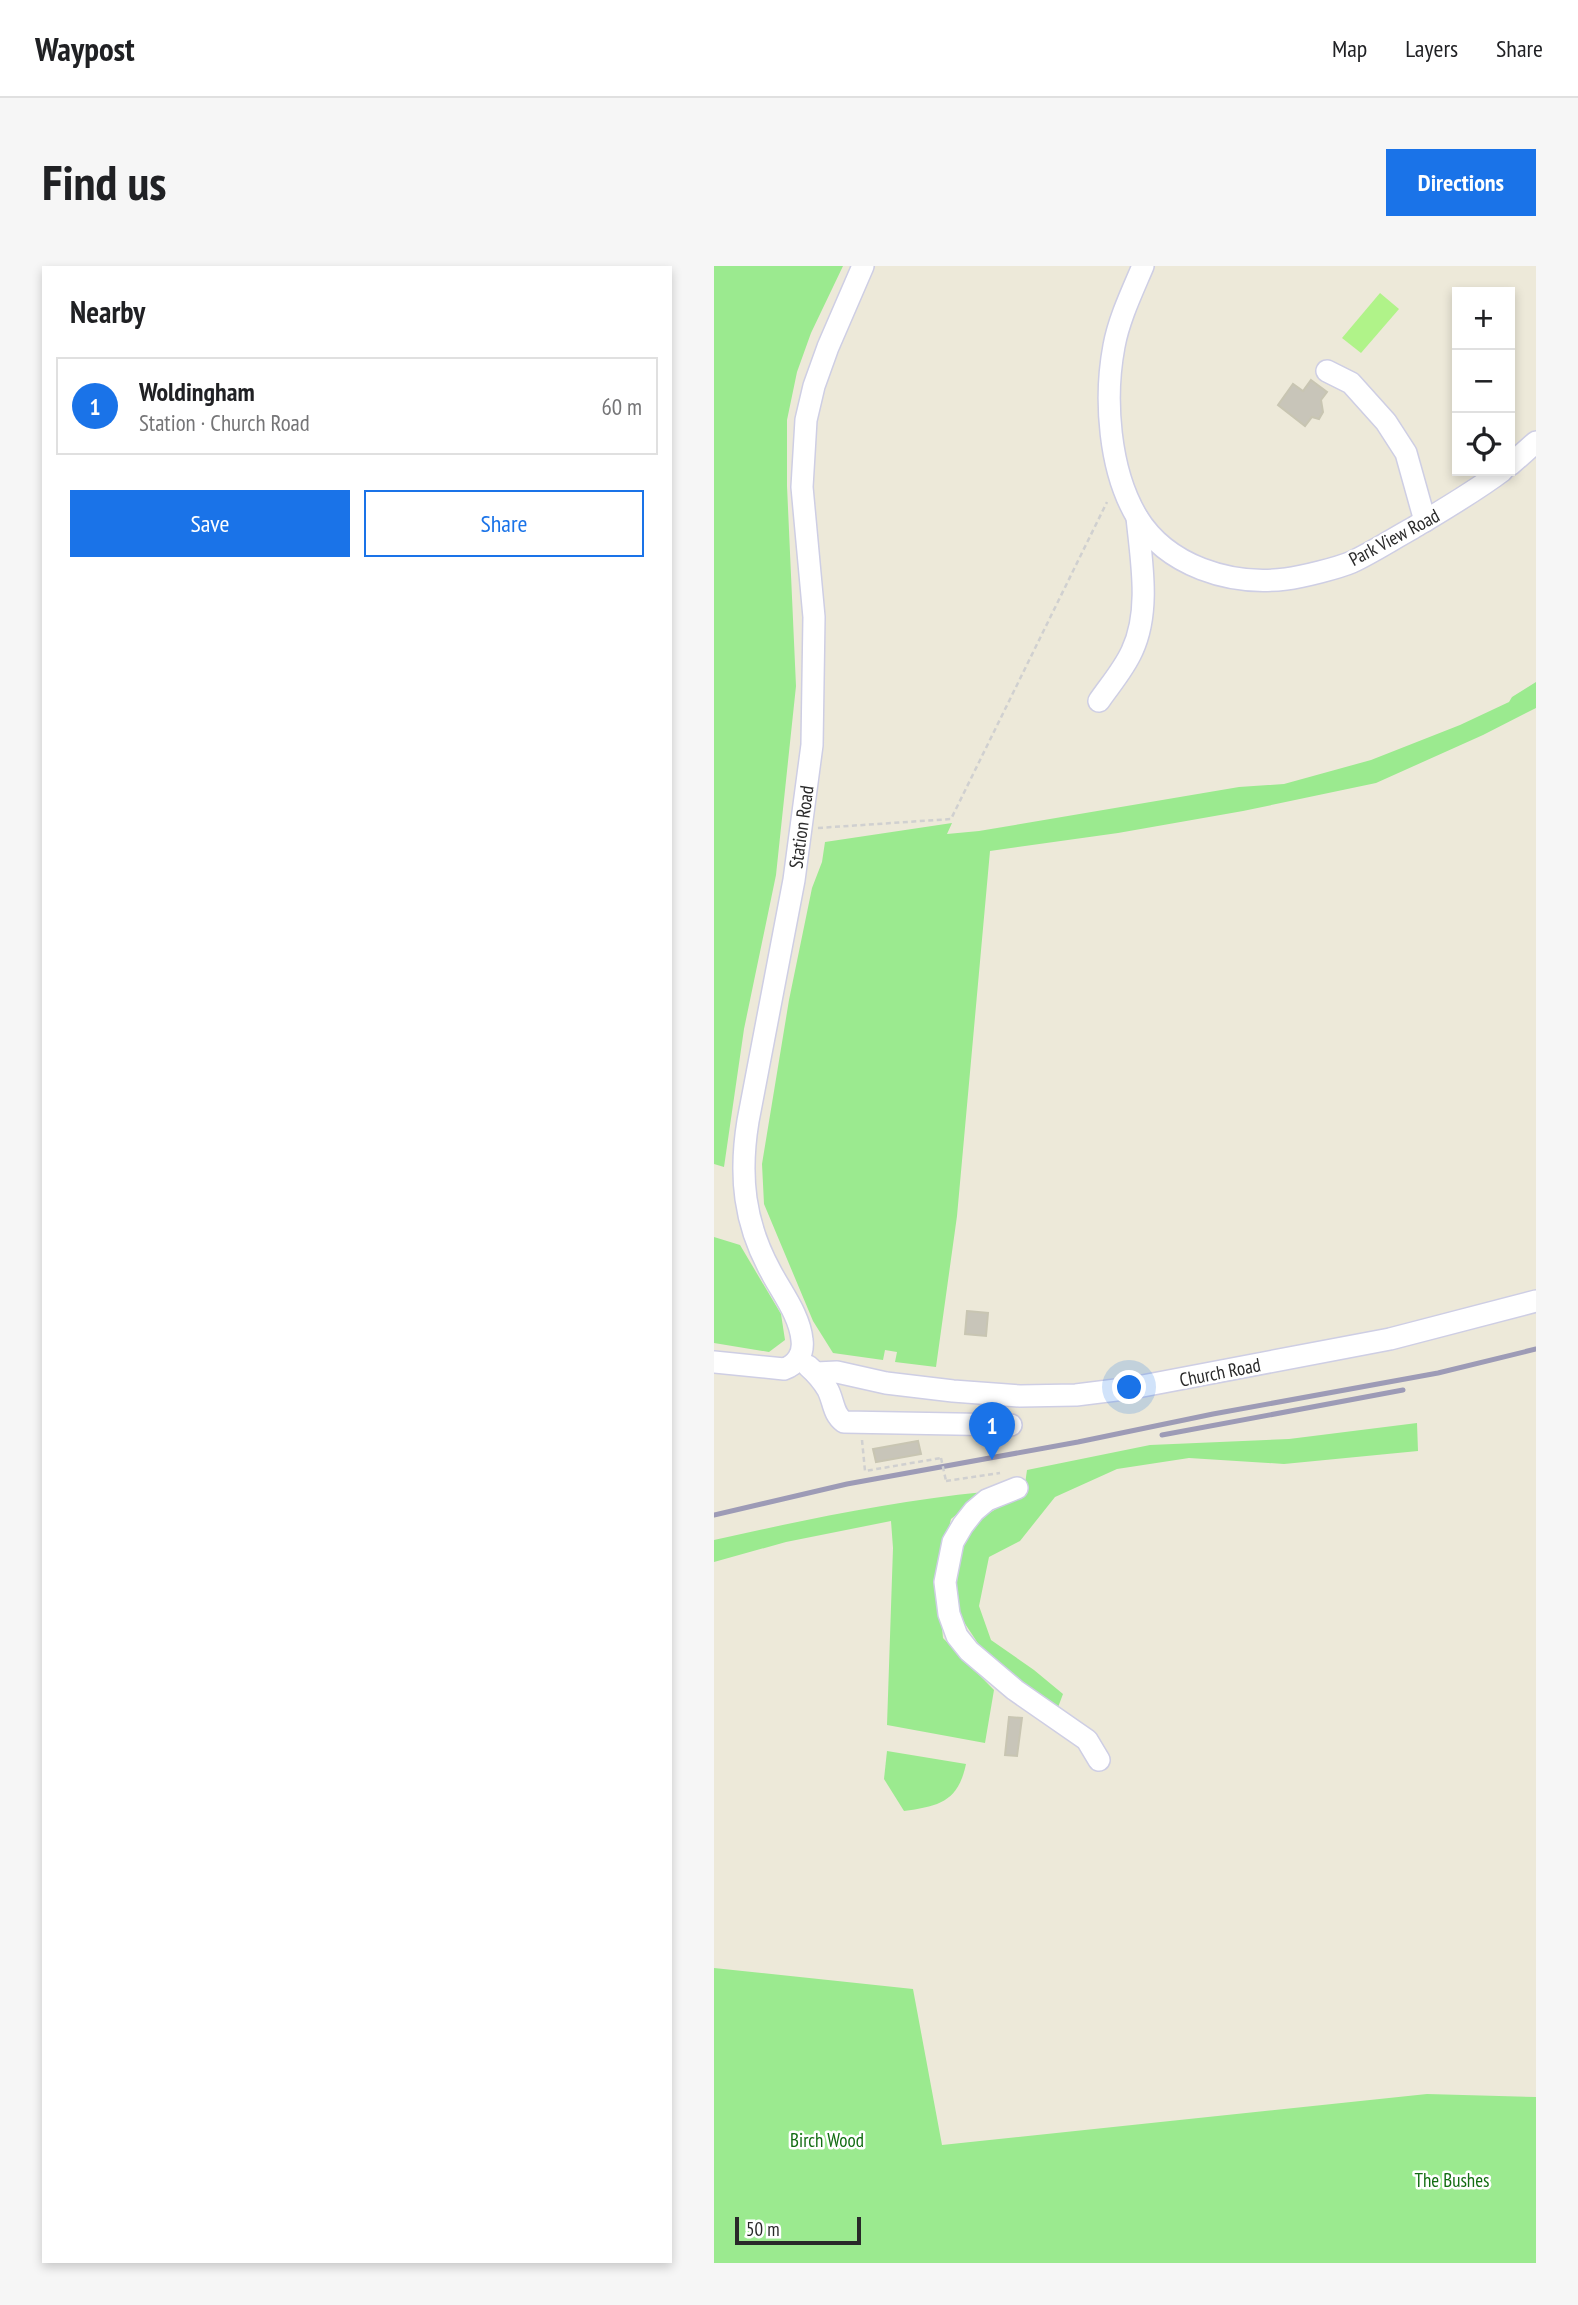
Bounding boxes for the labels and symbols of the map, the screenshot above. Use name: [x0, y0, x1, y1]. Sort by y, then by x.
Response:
street label: Park View Road: [1345, 503, 1443, 571]
street label: Station Road: [783, 784, 819, 870]
street label: Church Road: [1177, 1352, 1263, 1392]
your location: [1112, 1370, 1146, 1404]
pin: 1: [969, 1402, 1015, 1460]
park label: Birch Wood: [790, 2128, 864, 2152]
park label: The Bushes: [1415, 2168, 1489, 2192]
scale bar: [735, 2214, 861, 2246]

